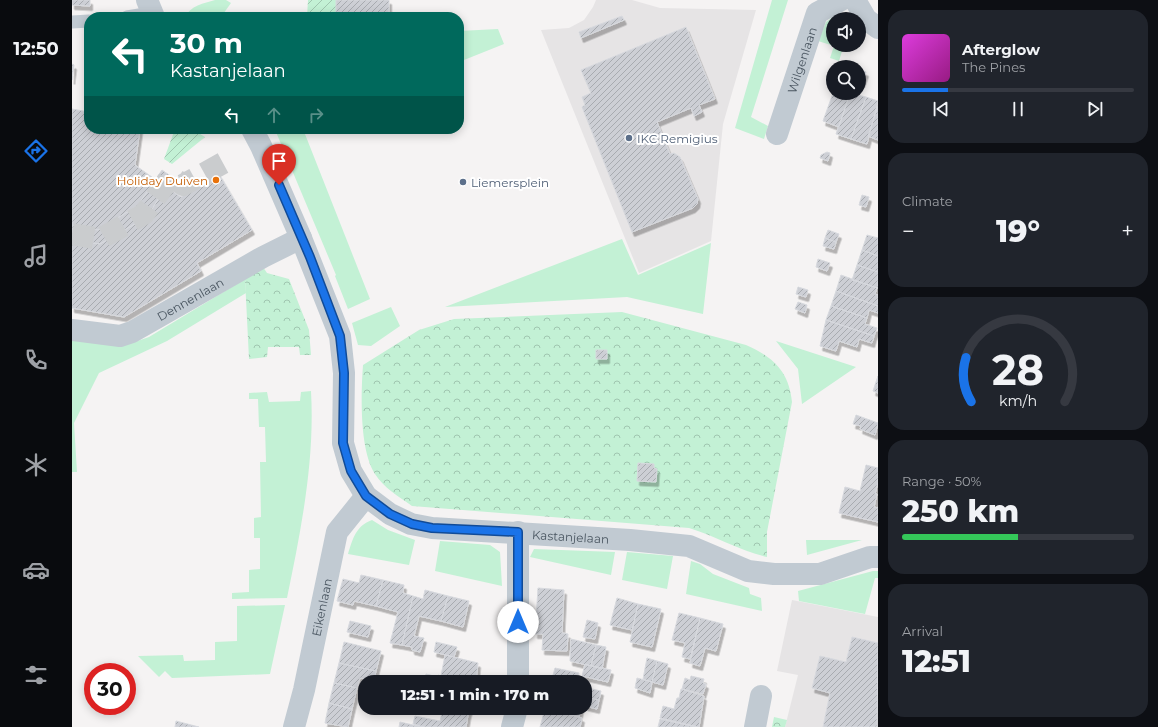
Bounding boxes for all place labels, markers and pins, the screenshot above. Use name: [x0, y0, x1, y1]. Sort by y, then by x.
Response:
place label: IKC Remigius: [637, 131, 718, 146]
marker: IKC Remigius: [624, 133, 634, 143]
pin: [262, 144, 296, 185]
place label: Holiday Duiven: [117, 173, 208, 188]
marker: Holiday Duiven: [211, 175, 221, 185]
place label: Liemersplein: [471, 175, 549, 190]
marker: Liemersplein: [458, 177, 468, 187]

